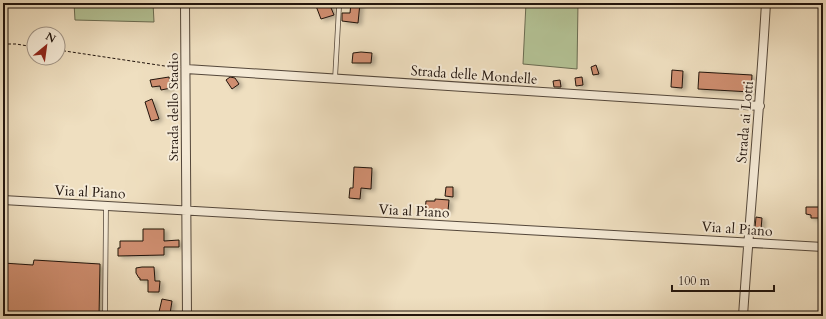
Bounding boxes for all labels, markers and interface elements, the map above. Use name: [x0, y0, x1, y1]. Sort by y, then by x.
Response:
north arrow: [26, 26, 66, 66]
text: N: [43, 29, 59, 47]
street label: Strada dello Stadio: [164, 52, 183, 161]
street label: Strada delle Mondelle: [410, 61, 538, 89]
street label: Strada ai Lotti: [732, 80, 758, 164]
street label: Via al Piano: [54, 181, 126, 203]
street label: Via al Piano: [378, 200, 450, 222]
street label: Via al Piano: [701, 217, 774, 241]
scale bar: [672, 267, 774, 293]
text: 100 m: [678, 273, 711, 289]

